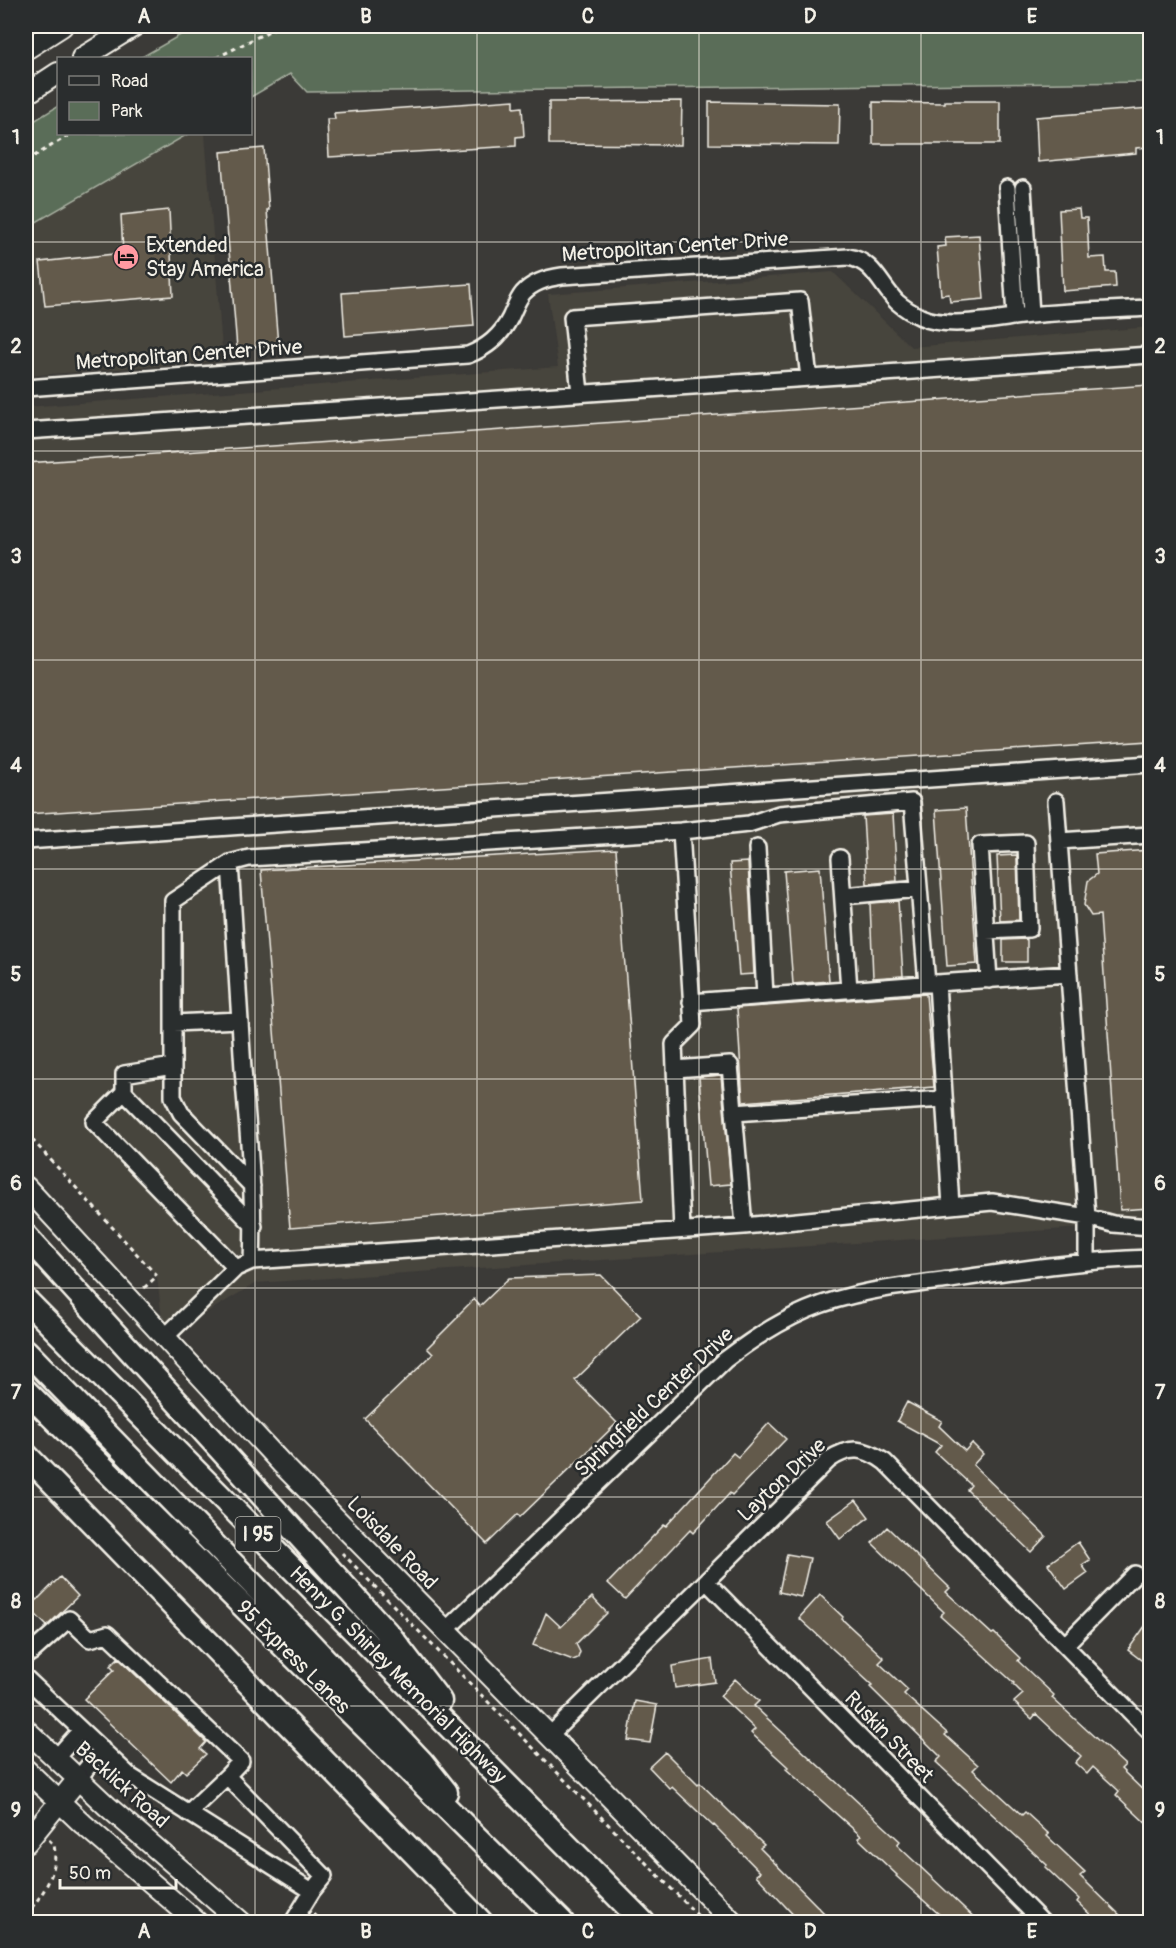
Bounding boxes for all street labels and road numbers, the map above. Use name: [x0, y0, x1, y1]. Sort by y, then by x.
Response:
street label: Metropolitan Center Drive: [561, 226, 790, 268]
street label: Metropolitan Center Drive: [75, 334, 304, 376]
street label: Springfield Center Drive: [569, 1321, 740, 1483]
street label: Layton Drive: [732, 1432, 832, 1528]
street label: Loisdale Road: [341, 1491, 443, 1595]
road number: I 95: [236, 1517, 280, 1551]
street label: Henry G. Shirley Memorial Highway: [283, 1560, 513, 1790]
street label: 95 Express Lanes: [230, 1594, 356, 1720]
street label: Ruskin Street: [838, 1685, 940, 1789]
street label: Backlick Road: [69, 1736, 175, 1834]

